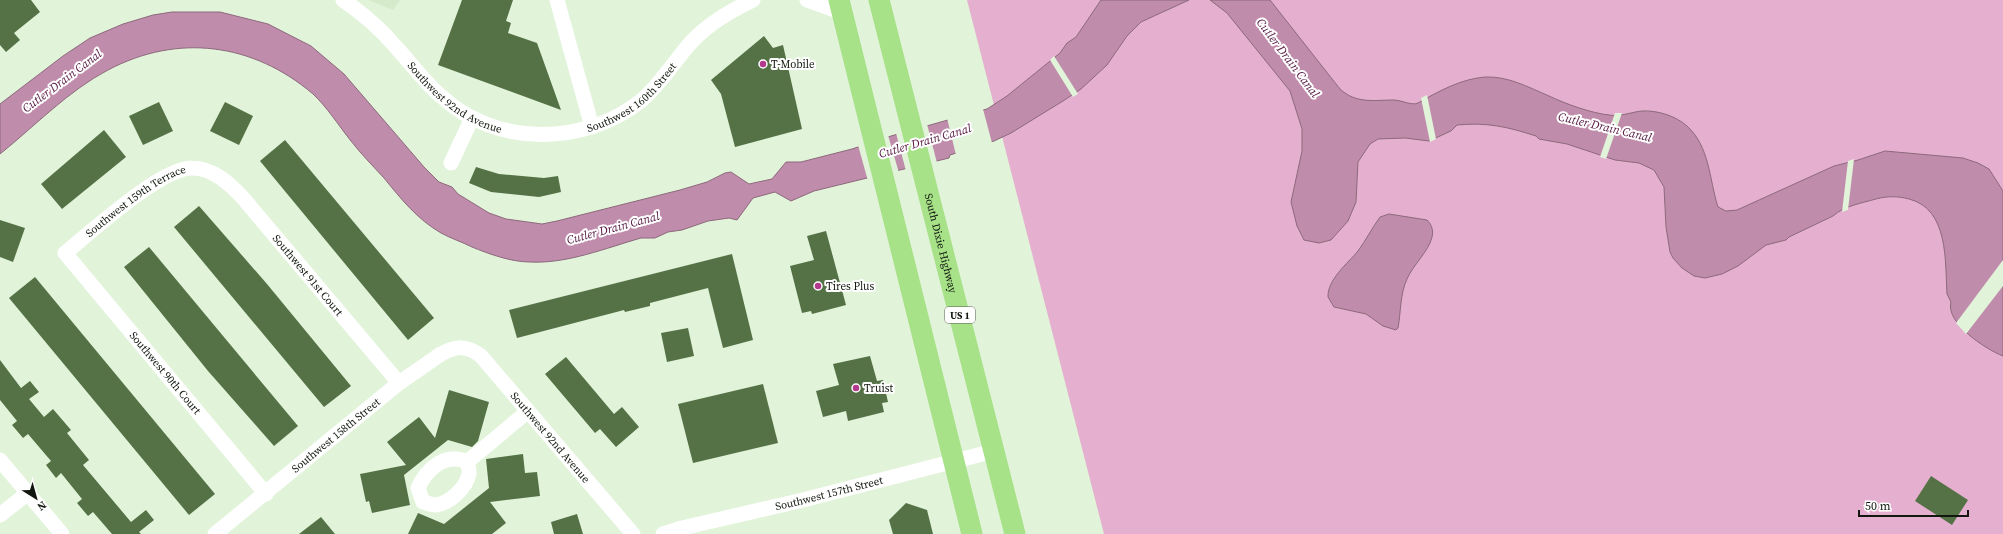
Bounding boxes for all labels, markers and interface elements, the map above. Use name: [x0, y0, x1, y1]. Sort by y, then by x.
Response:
water label: Cutler Drain Canal: [1253, 15, 1324, 101]
water label: Cutler Drain Canal: [19, 45, 105, 116]
place label: T-Mobile: [771, 57, 815, 72]
street label: Southwest 92nd Avenue: [404, 58, 504, 137]
street label: Southwest 160th Street: [585, 59, 680, 135]
marker: T-Mobile: [758, 59, 768, 69]
water label: Cutler Drain Canal: [1557, 108, 1654, 146]
water label: Cutler Drain Canal: [877, 120, 974, 162]
street label: Southwest 159th Terrace: [82, 161, 188, 240]
street label: South Dixie Highway: [921, 192, 961, 295]
water label: Cutler Drain Canal: [565, 208, 662, 248]
street label: Southwest 91st Court: [269, 231, 347, 319]
place label: Tires Plus: [826, 279, 874, 294]
marker: Tires Plus: [813, 281, 823, 291]
road number: US 1: [945, 307, 975, 323]
street label: Southwest 90th Court: [126, 328, 204, 418]
place label: Truist: [864, 381, 893, 396]
marker: Truist: [851, 383, 861, 393]
street label: Southwest 92nd Avenue: [507, 389, 594, 486]
street label: Southwest 158th Street: [288, 394, 383, 476]
street label: Southwest 157th Street: [774, 472, 885, 514]
north arrow: [16, 478, 56, 518]
scale bar: [1859, 492, 1968, 518]
text: N: [34, 497, 49, 514]
text: 50 m: [1865, 498, 1891, 514]

